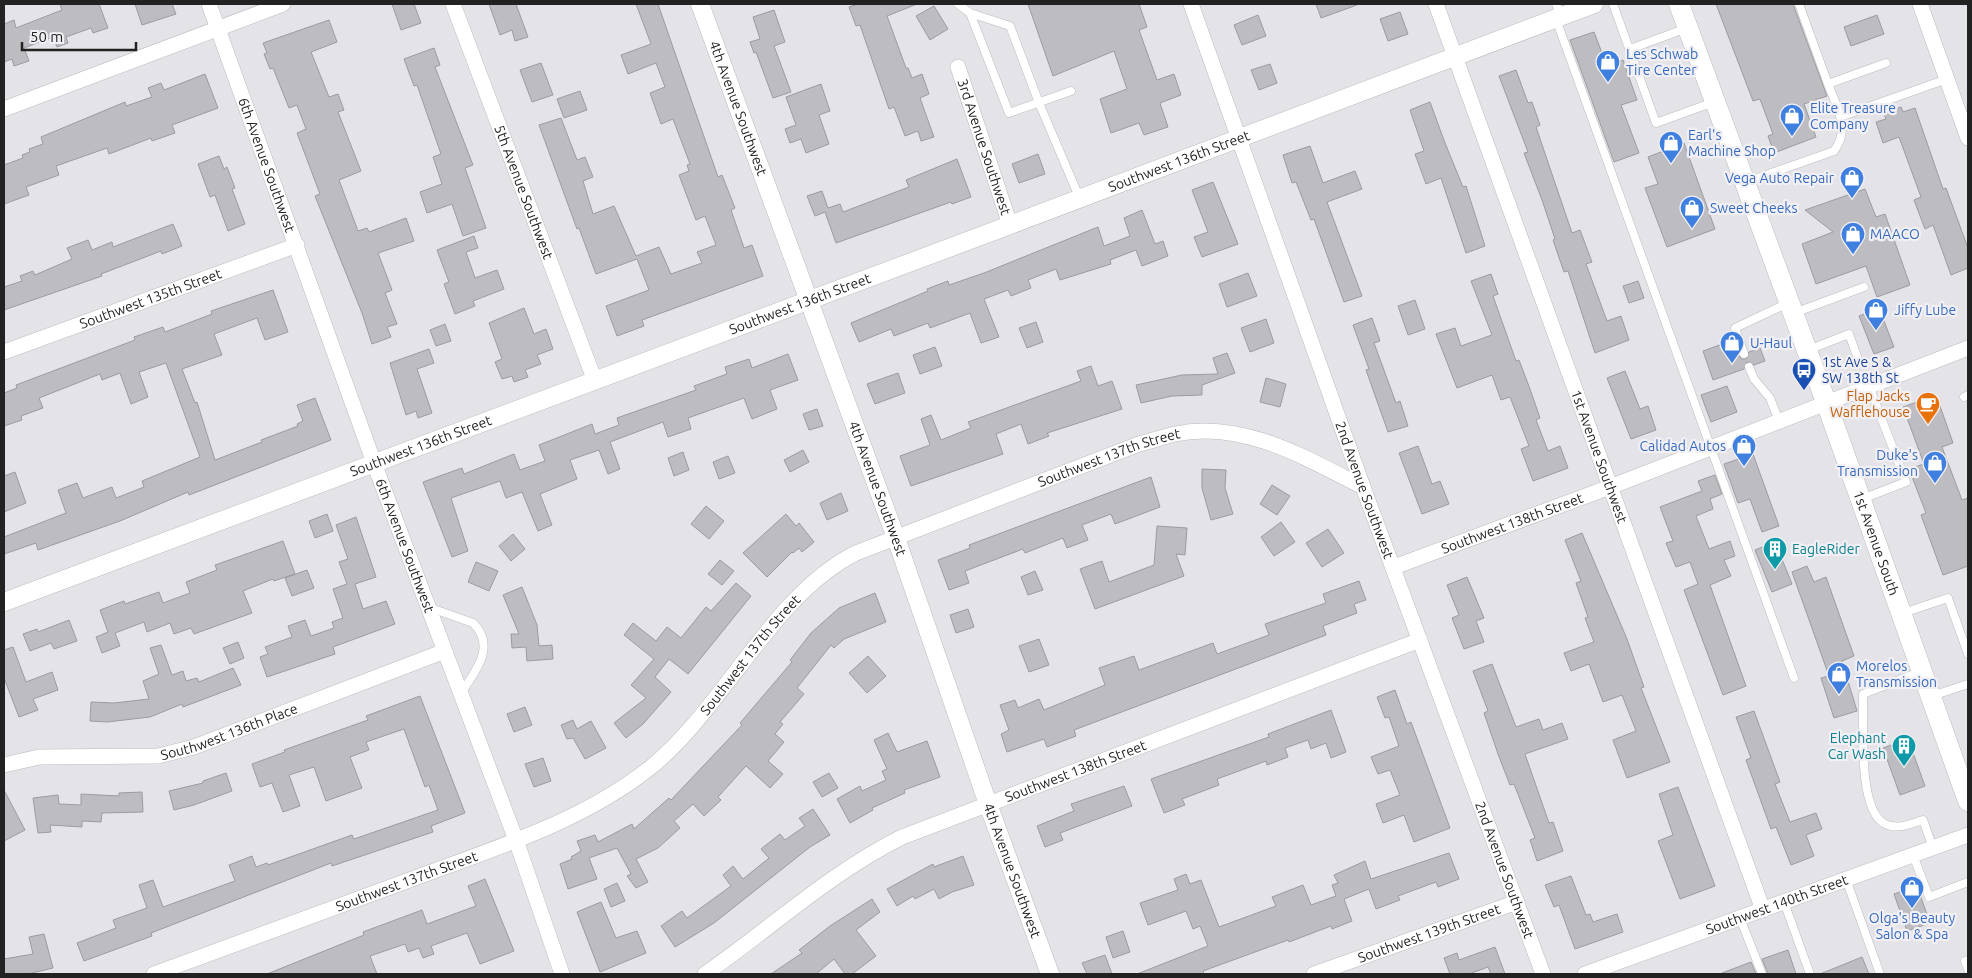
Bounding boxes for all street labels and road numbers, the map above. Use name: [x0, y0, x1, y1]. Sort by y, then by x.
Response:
street label: 4th Avenue Southwest: [706, 39, 770, 178]
street label: 3rd Avenue Southwest: [954, 77, 1014, 217]
street label: 6th Avenue Southwest: [235, 95, 299, 235]
street label: 5th Avenue Southwest: [491, 123, 557, 262]
street label: Southwest 136th Street: [1106, 127, 1252, 195]
street label: Southwest 135th Street: [77, 265, 224, 332]
street label: Southwest 136th Street: [727, 270, 873, 338]
street label: 1st Avenue Southwest: [1568, 388, 1631, 526]
street label: Southwest 136th Street: [348, 412, 494, 480]
street label: 4th Avenue Southwest: [846, 419, 910, 558]
street label: 2nd Avenue Southwest: [1332, 419, 1397, 561]
street label: Southwest 137th Street: [1036, 425, 1182, 490]
street label: 6th Avenue Southwest: [373, 476, 438, 615]
street label: 1st Avenue South: [1850, 488, 1902, 598]
street label: Southwest 138th Street: [1439, 490, 1586, 557]
street label: Southwest 137th Street: [697, 591, 804, 718]
street label: Southwest 136th Place: [159, 700, 300, 763]
street label: Southwest 138th Street: [1003, 737, 1149, 805]
street label: 2nd Avenue Southwest: [1472, 799, 1537, 941]
street label: 4th Avenue Southwest: [980, 801, 1044, 940]
street label: Southwest 137th Street: [333, 848, 480, 915]
street label: Southwest 140th Street: [1704, 871, 1850, 938]
street label: Southwest 139th Street: [1356, 900, 1503, 966]

